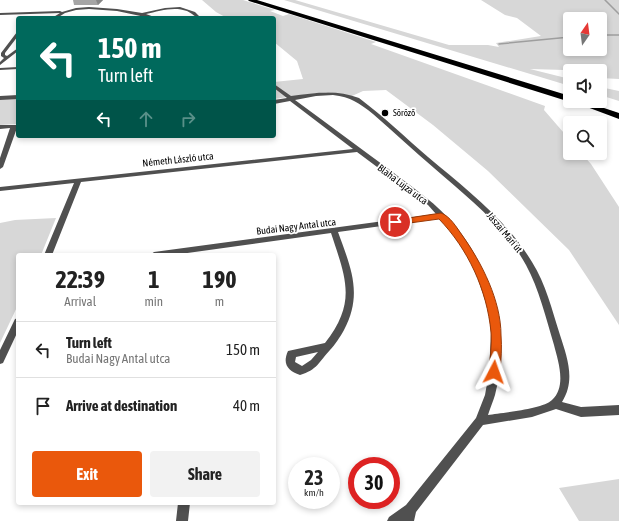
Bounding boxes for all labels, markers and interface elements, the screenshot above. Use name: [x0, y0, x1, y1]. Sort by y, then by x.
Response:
north arrow: [563, 12, 607, 56]
map controls: [563, 12, 607, 160]
icon: left: [32, 32, 84, 84]
text: 150 m: [98, 32, 161, 64]
button: sound: [563, 64, 607, 108]
text: Turn left: [98, 65, 153, 86]
icon: left: [93, 108, 115, 130]
icon: ahead: [135, 108, 157, 130]
icon: right: [177, 108, 199, 130]
marker: Söröző: [380, 108, 390, 118]
place label: Söröző: [393, 108, 415, 118]
button: search: [563, 116, 607, 160]
street label: Németh László utca: [142, 150, 215, 169]
street label: Blaha Lujza utca: [376, 162, 430, 207]
pin: [378, 205, 412, 239]
street label: Jászai Mari út: [485, 210, 525, 255]
icon: arrive: [384, 211, 406, 233]
street label: Budai Nagy Antal utca: [256, 216, 337, 237]
text: 22:39: [56, 266, 105, 293]
text: 1: [148, 266, 159, 293]
text: 190: [203, 266, 236, 293]
text: Arrival: [64, 294, 96, 309]
text: min: [144, 294, 163, 309]
text: m: [215, 294, 224, 309]
text: Turn left: [66, 334, 112, 351]
icon: left: [32, 339, 54, 361]
text: 150 m: [226, 341, 260, 358]
text: Budai Nagy Antal utca: [66, 351, 170, 366]
position arrow: [473, 351, 515, 393]
icon: arrive: [32, 395, 54, 417]
text: Arrive at destination: [66, 397, 177, 414]
text: 40 m: [233, 397, 260, 414]
button: Exit: [32, 451, 142, 497]
button: Share: [150, 451, 260, 497]
speed limit sign: 30: [348, 457, 400, 509]
text: 23: [305, 466, 323, 489]
text: km/h: [304, 487, 324, 498]

